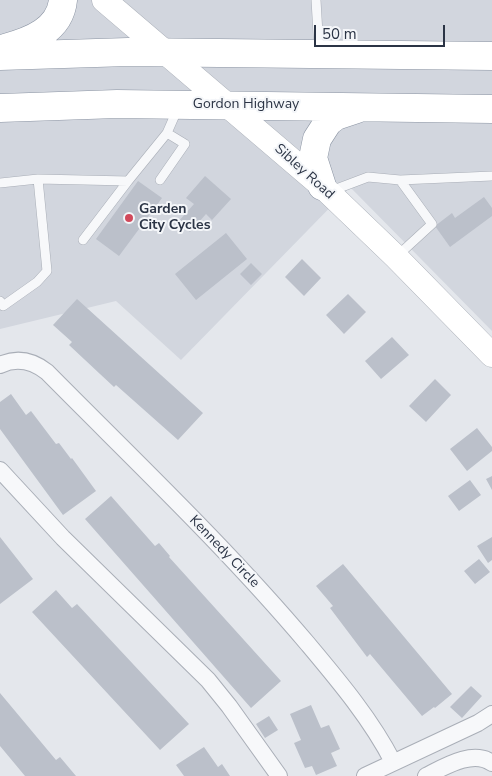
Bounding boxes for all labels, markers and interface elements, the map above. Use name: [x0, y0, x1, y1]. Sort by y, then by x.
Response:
scale bar: [317, 15, 448, 47]
text: 50 m: [322, 24, 357, 44]
street label: Gordon Highway: [193, 97, 299, 113]
street label: Sibley Road: [271, 141, 337, 203]
place label: Garden City Cycles: [139, 202, 211, 234]
marker: Garden City Cycles: [123, 212, 135, 224]
street label: Kennedy Circle: [185, 512, 263, 592]

